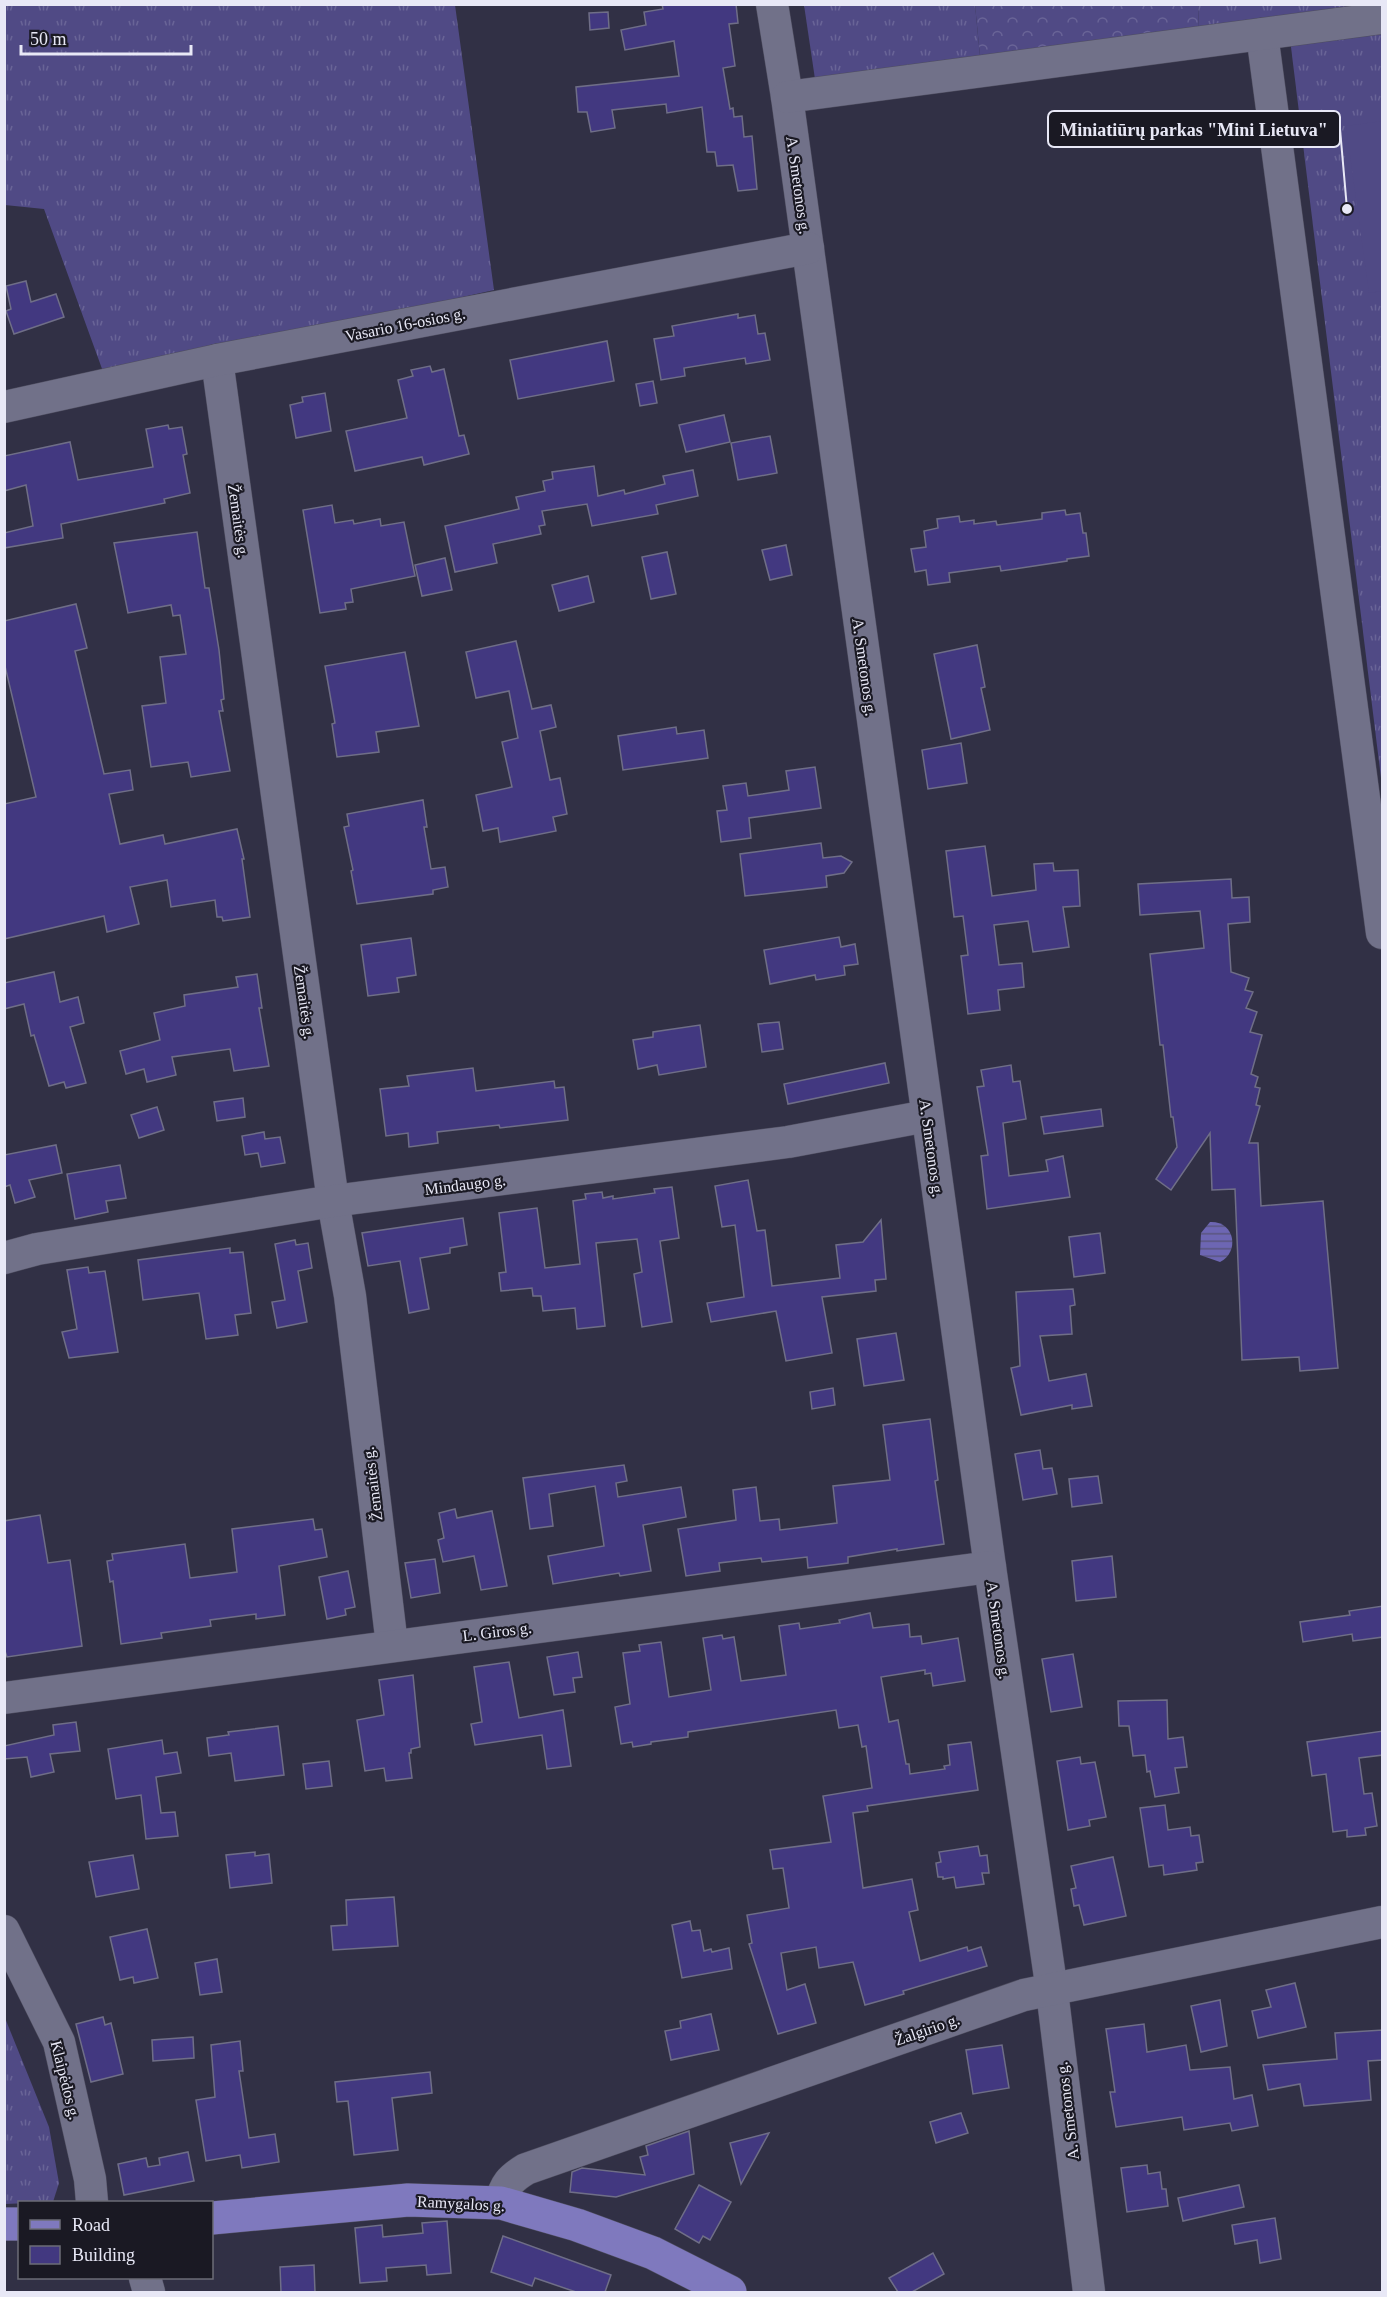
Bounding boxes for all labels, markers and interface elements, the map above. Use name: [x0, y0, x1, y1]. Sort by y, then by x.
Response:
scale bar: [21, 18, 190, 56]
text: 50 m: [30, 29, 67, 49]
callout: Miniatiūrų parkas "Mini Lietuva": [1048, 111, 1340, 147]
text: Miniatiūrų parkas "Mini Lietuva": [1060, 120, 1328, 140]
street label: A. Smetonos g.: [782, 135, 814, 235]
street label: Vasario 16-osios g.: [343, 304, 467, 345]
street label: Žemaitės g.: [224, 483, 253, 559]
street label: A. Smetonos g.: [848, 617, 880, 717]
street label: Žemaitės g.: [290, 964, 319, 1040]
street label: A. Smetonos g.: [915, 1098, 947, 1198]
street label: Mindaugo g.: [423, 1171, 507, 1199]
street label: Žemaitės g.: [359, 1446, 386, 1522]
street label: A. Smetonos g.: [982, 1580, 1014, 1680]
street label: L. Giros g.: [462, 1619, 533, 1645]
street label: Žalgirio g.: [892, 2009, 962, 2049]
street label: Klaipėdos g.: [47, 2039, 84, 2122]
street label: A. Smetonos g.: [1053, 2061, 1083, 2161]
street label: Ramygalos g.: [417, 2193, 505, 2215]
legend: [18, 2201, 213, 2279]
text: Road: [72, 2215, 110, 2235]
text: Building: [72, 2245, 135, 2265]

